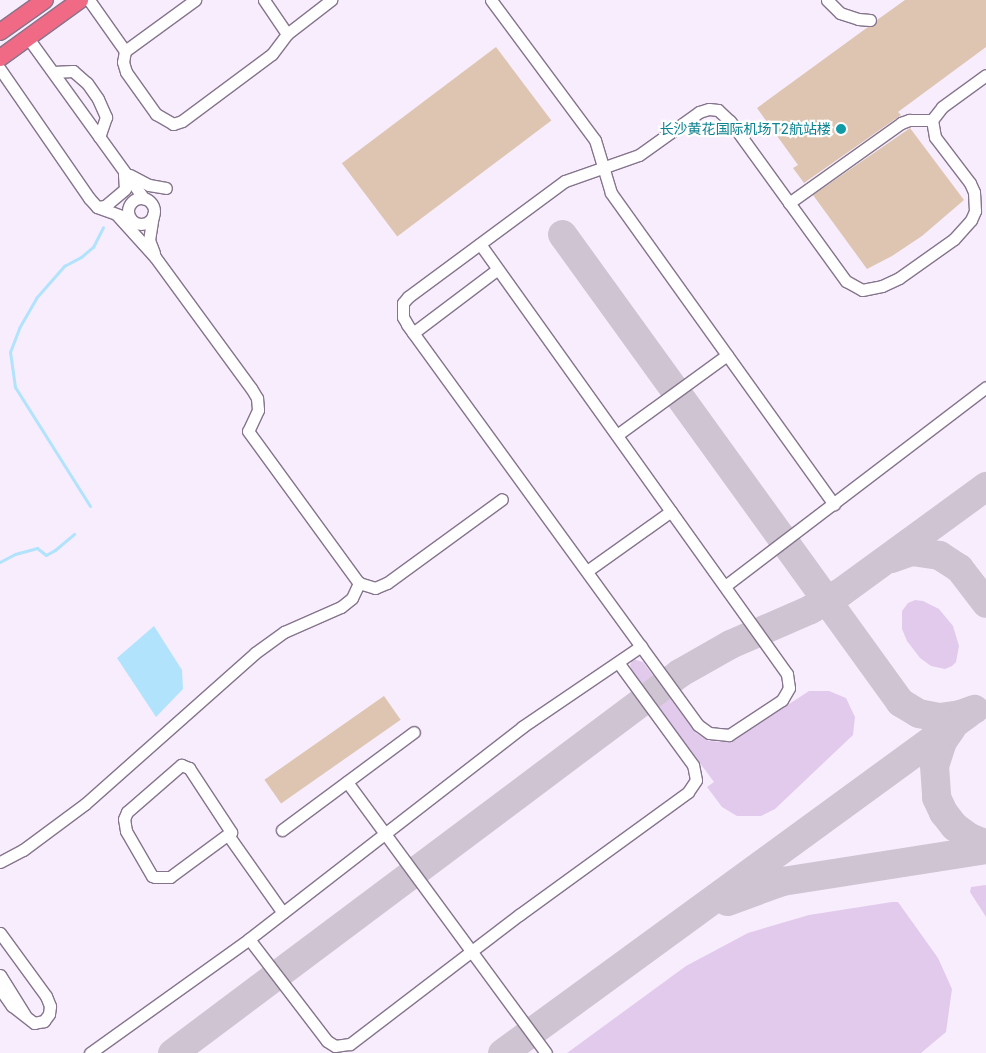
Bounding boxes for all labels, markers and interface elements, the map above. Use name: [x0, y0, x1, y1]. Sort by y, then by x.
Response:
place label: 长沙黄花国际机场T2航站楼: [659, 121, 831, 137]
marker: 长沙黄花国际机场T2航站楼: [835, 123, 847, 135]

